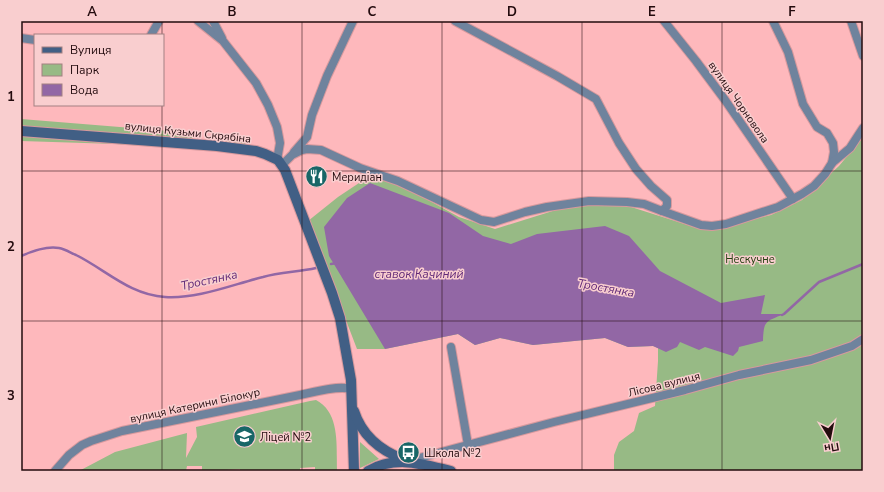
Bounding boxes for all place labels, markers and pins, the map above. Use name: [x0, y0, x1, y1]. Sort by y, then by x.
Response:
restaurant icon: Меридіан: [303, 164, 329, 190]
place label: Меридіан: [332, 170, 382, 185]
school or university icon: Ліцей №2: [232, 424, 258, 450]
place label: Ліцей №2: [260, 430, 311, 445]
bus stop icon: Школа №2: [395, 440, 421, 466]
place label: Школа №2: [424, 446, 481, 461]

